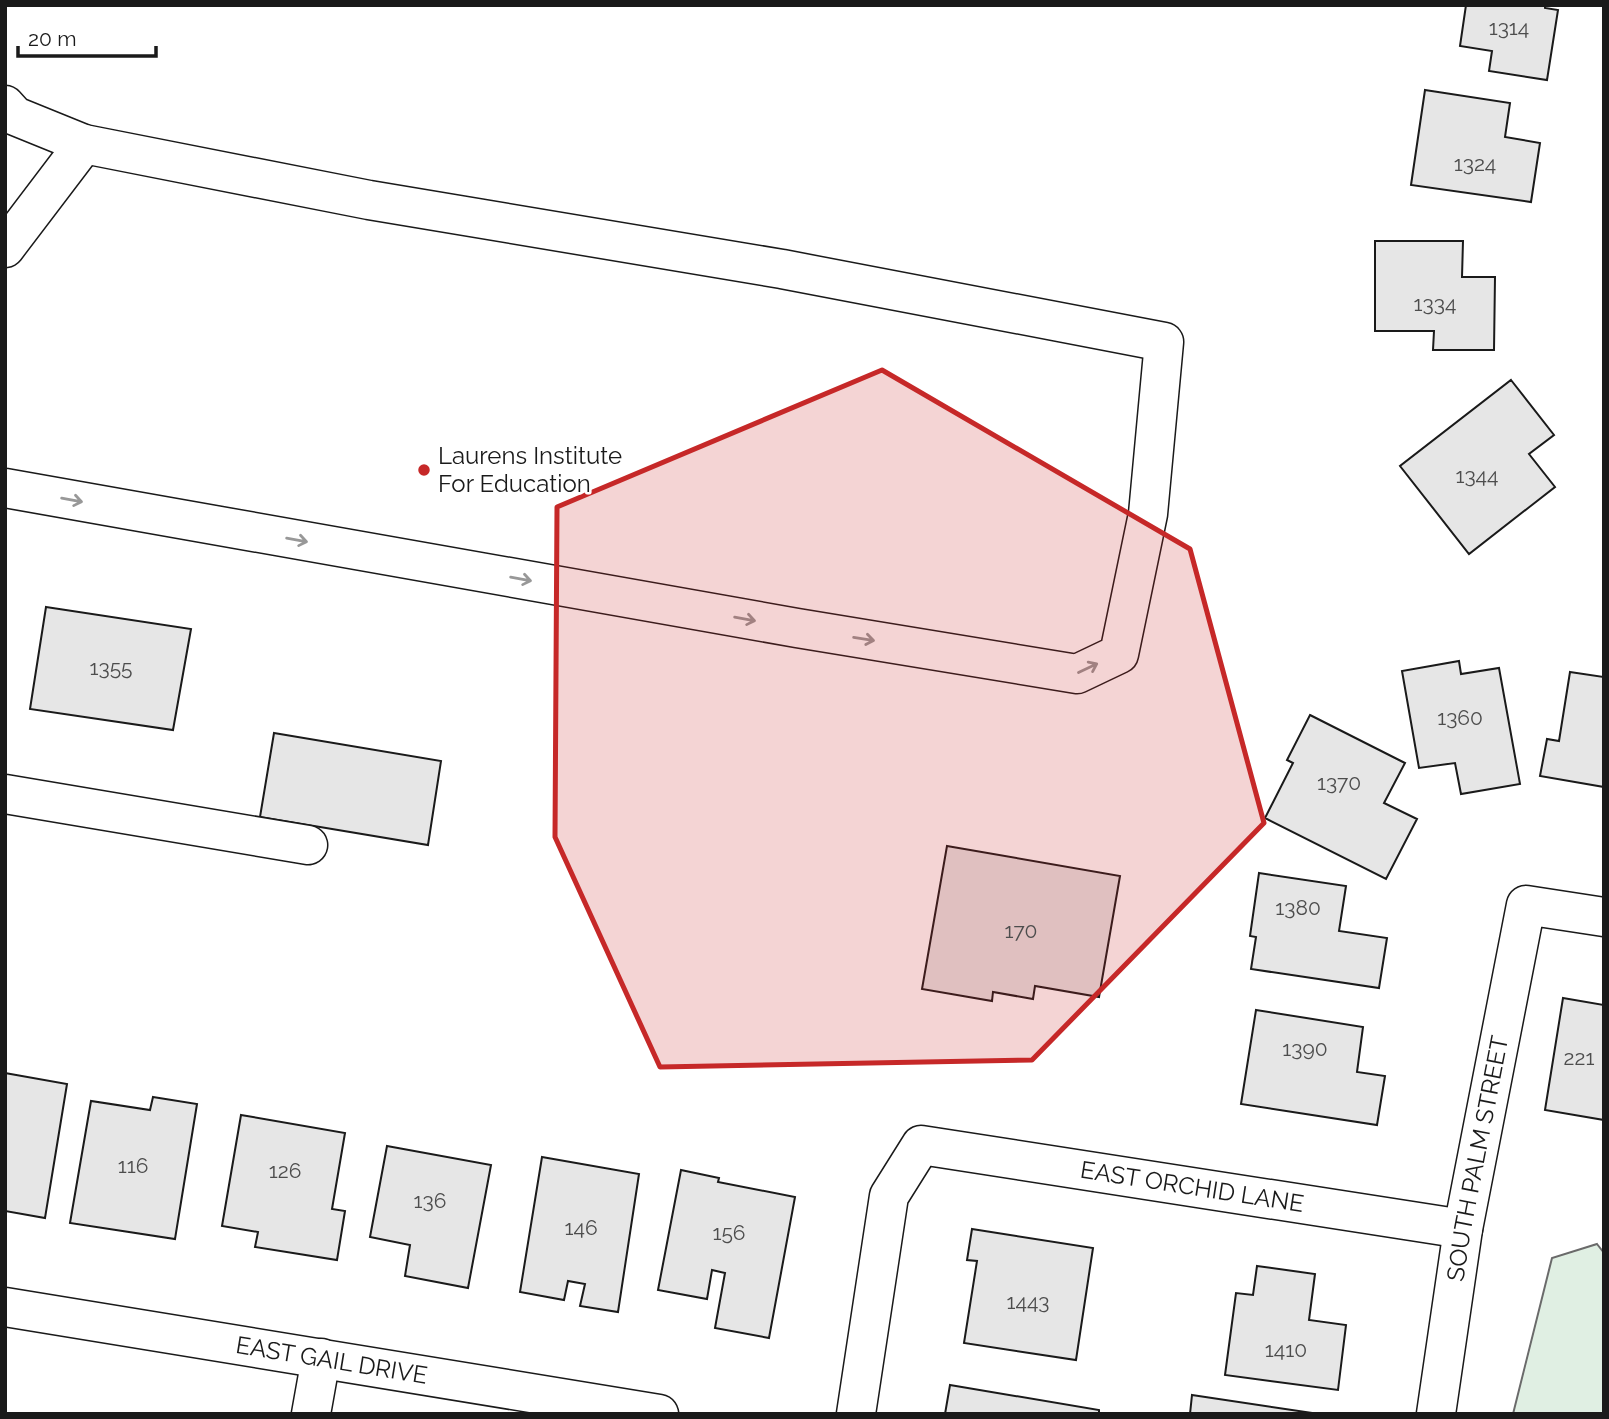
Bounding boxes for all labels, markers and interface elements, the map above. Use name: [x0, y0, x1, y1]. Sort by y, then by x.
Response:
scale bar: [18, 14, 156, 58]
house number: 1314: [1489, 15, 1529, 40]
text: 20 m: [28, 26, 76, 51]
house number: 1324: [1454, 151, 1496, 176]
house number: 1334: [1414, 291, 1456, 316]
place label: Laurens Institute For Education: [438, 441, 622, 498]
marker: Laurens Institute For Education: [416, 462, 432, 478]
house number: 1344: [1455, 463, 1499, 488]
one-way arrow: [61, 494, 83, 507]
one-way arrow: [285, 534, 307, 547]
one-way arrow: [509, 573, 531, 586]
one-way arrow: [733, 613, 756, 626]
one-way arrow: [852, 633, 875, 646]
house number: 1355: [89, 655, 133, 680]
one-way arrow: [1077, 661, 1098, 675]
house number: 1360: [1437, 705, 1483, 730]
house number: 1370: [1317, 770, 1361, 795]
house number: 1380: [1275, 895, 1321, 920]
house number: 170: [1005, 918, 1037, 943]
street label: SOUTH PALM STREET: [1441, 1033, 1514, 1283]
house number: 1390: [1282, 1036, 1328, 1061]
house number: 221: [1564, 1045, 1594, 1070]
house number: 116: [118, 1153, 148, 1178]
street label: EAST ORCHID LANE: [1078, 1155, 1306, 1218]
house number: 126: [269, 1158, 301, 1183]
house number: 136: [414, 1188, 446, 1213]
house number: 146: [564, 1215, 598, 1240]
house number: 156: [712, 1220, 746, 1245]
house number: 1443: [1006, 1289, 1050, 1314]
street label: EAST GAIL DRIVE: [234, 1330, 430, 1390]
house number: 1410: [1265, 1337, 1307, 1362]

